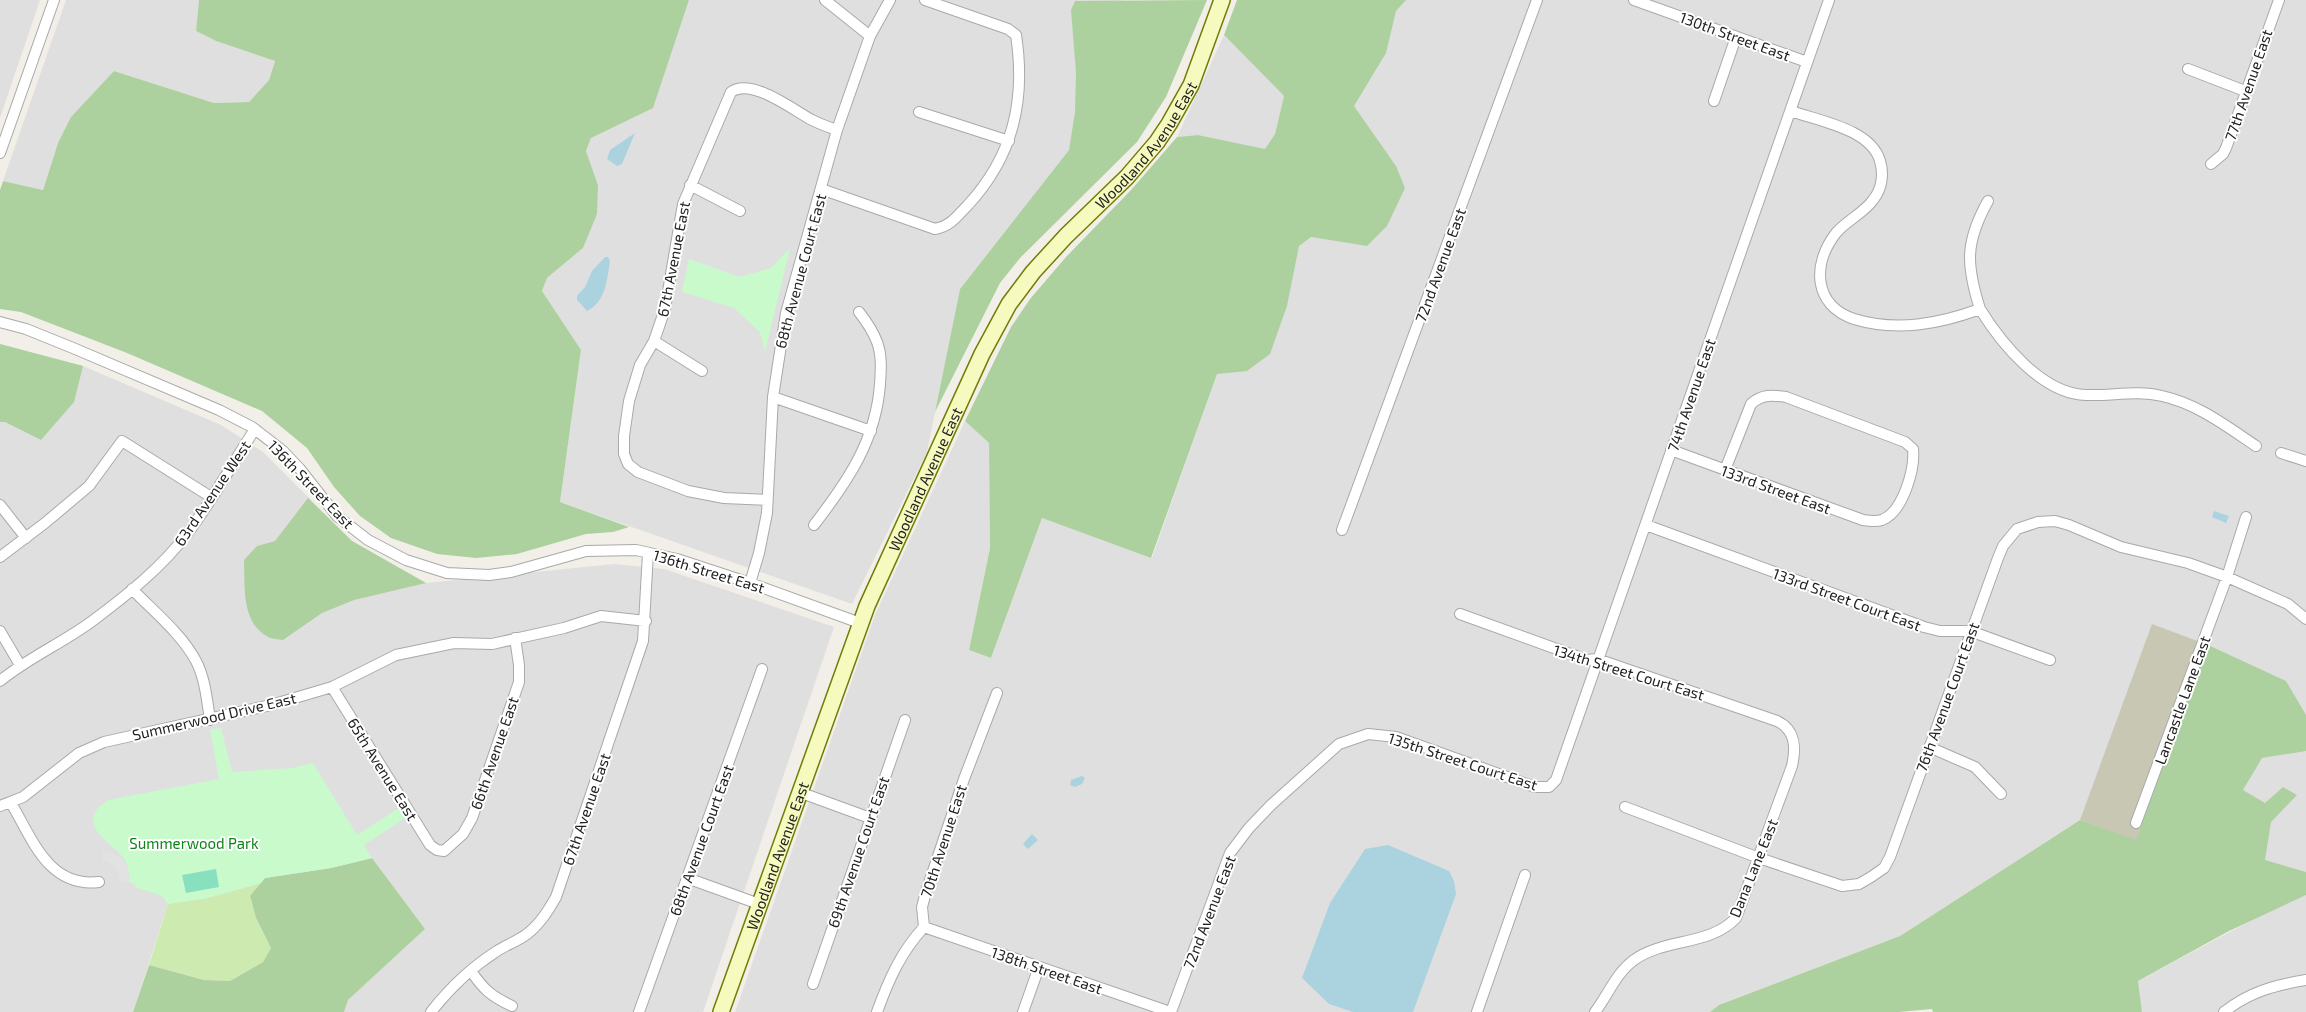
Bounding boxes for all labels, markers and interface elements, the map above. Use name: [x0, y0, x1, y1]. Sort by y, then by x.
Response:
street label: 130th Street East: [1677, 8, 1793, 64]
street label: 77th Avenue East: [2221, 27, 2276, 143]
street label: Woodland Avenue East: [1091, 78, 1200, 212]
street label: 68th Avenue Court East: [771, 191, 829, 350]
street label: 67th Avenue East: [653, 199, 693, 318]
street label: 72nd Avenue East: [1411, 205, 1469, 324]
street label: 74th Avenue East: [1663, 336, 1719, 454]
street label: Woodland Avenue East: [884, 404, 966, 554]
street label: 136th Street East: [264, 436, 358, 532]
street label: 63rd Avenue West: [170, 437, 254, 549]
street label: 133rd Street East: [1719, 461, 1834, 517]
street label: 136th Street East: [651, 545, 767, 597]
street label: 133rd Street Court East: [1771, 564, 1924, 634]
street label: 76th Avenue Court East: [1912, 619, 1983, 774]
street label: Lancastle Lane East: [2150, 633, 2214, 767]
street label: 134th Street Court East: [1551, 640, 1707, 704]
street label: Summerwood Drive East: [130, 688, 298, 744]
street label: 66th Avenue East: [466, 694, 522, 812]
street label: 65th Avenue East: [344, 714, 422, 824]
street label: 135th Street Court East: [1386, 728, 1540, 794]
street label: 67th Avenue East: [558, 750, 614, 867]
street label: 68th Avenue Court East: [665, 762, 737, 918]
street label: 69th Avenue Court East: [824, 774, 892, 930]
street label: Woodland Avenue East: [742, 779, 812, 932]
street label: 70th Avenue East: [916, 782, 970, 900]
street label: Dana Lane East: [1725, 816, 1781, 920]
park label: Summerwood Park: [129, 834, 259, 852]
street label: 72nd Avenue East: [1179, 853, 1239, 971]
street label: 138th Street East: [989, 943, 1105, 998]

